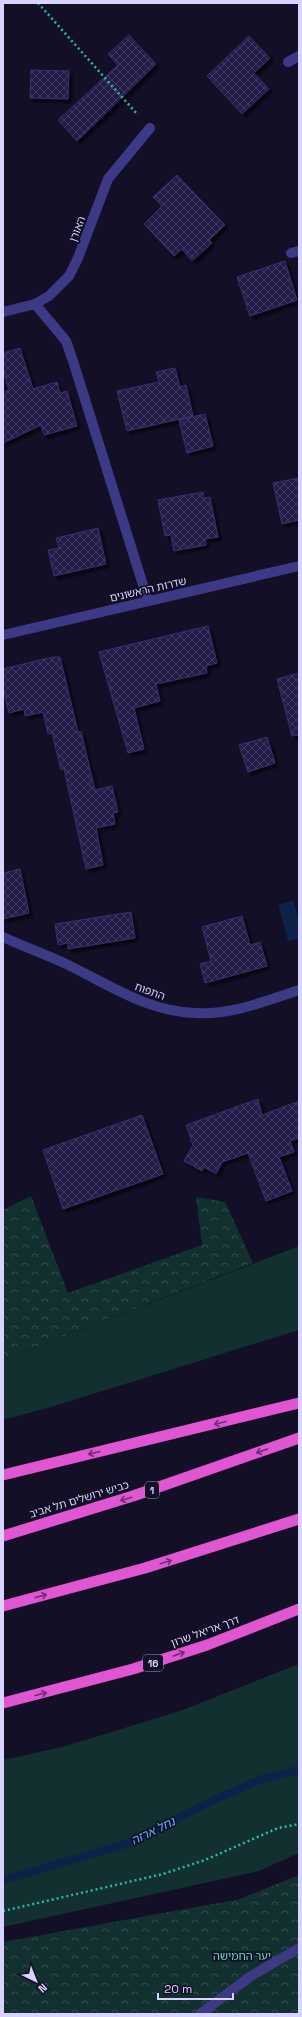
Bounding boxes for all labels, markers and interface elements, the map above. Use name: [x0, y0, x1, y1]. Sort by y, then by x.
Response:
street label: האורן: [66, 214, 88, 244]
street label: שדרות הראשונים: [108, 573, 188, 605]
street label: התפוח: [133, 979, 167, 1003]
one-way arrow: [214, 1420, 227, 1427]
one-way arrow: [256, 1448, 269, 1455]
one-way arrow: [88, 1450, 101, 1458]
street label: כביש ירושלים תל אביב: [28, 1477, 131, 1521]
road number: 1: [145, 1482, 159, 1498]
one-way arrow: [120, 1496, 133, 1503]
one-way arrow: [160, 1557, 172, 1565]
one-way arrow: [34, 1592, 47, 1599]
street label: דרך אריאל שרון: [169, 1612, 241, 1650]
one-way arrow: [173, 1650, 185, 1658]
road number: 16: [143, 1655, 163, 1671]
one-way arrow: [34, 1690, 47, 1697]
water label: נחל ארזה: [128, 1813, 179, 1849]
park label: יער החמישה: [213, 1949, 271, 1963]
north arrow: [16, 1961, 56, 2001]
scale bar: [158, 1975, 233, 2001]
text: N: [35, 1981, 50, 1996]
text: 20 m: [164, 1981, 192, 1997]

